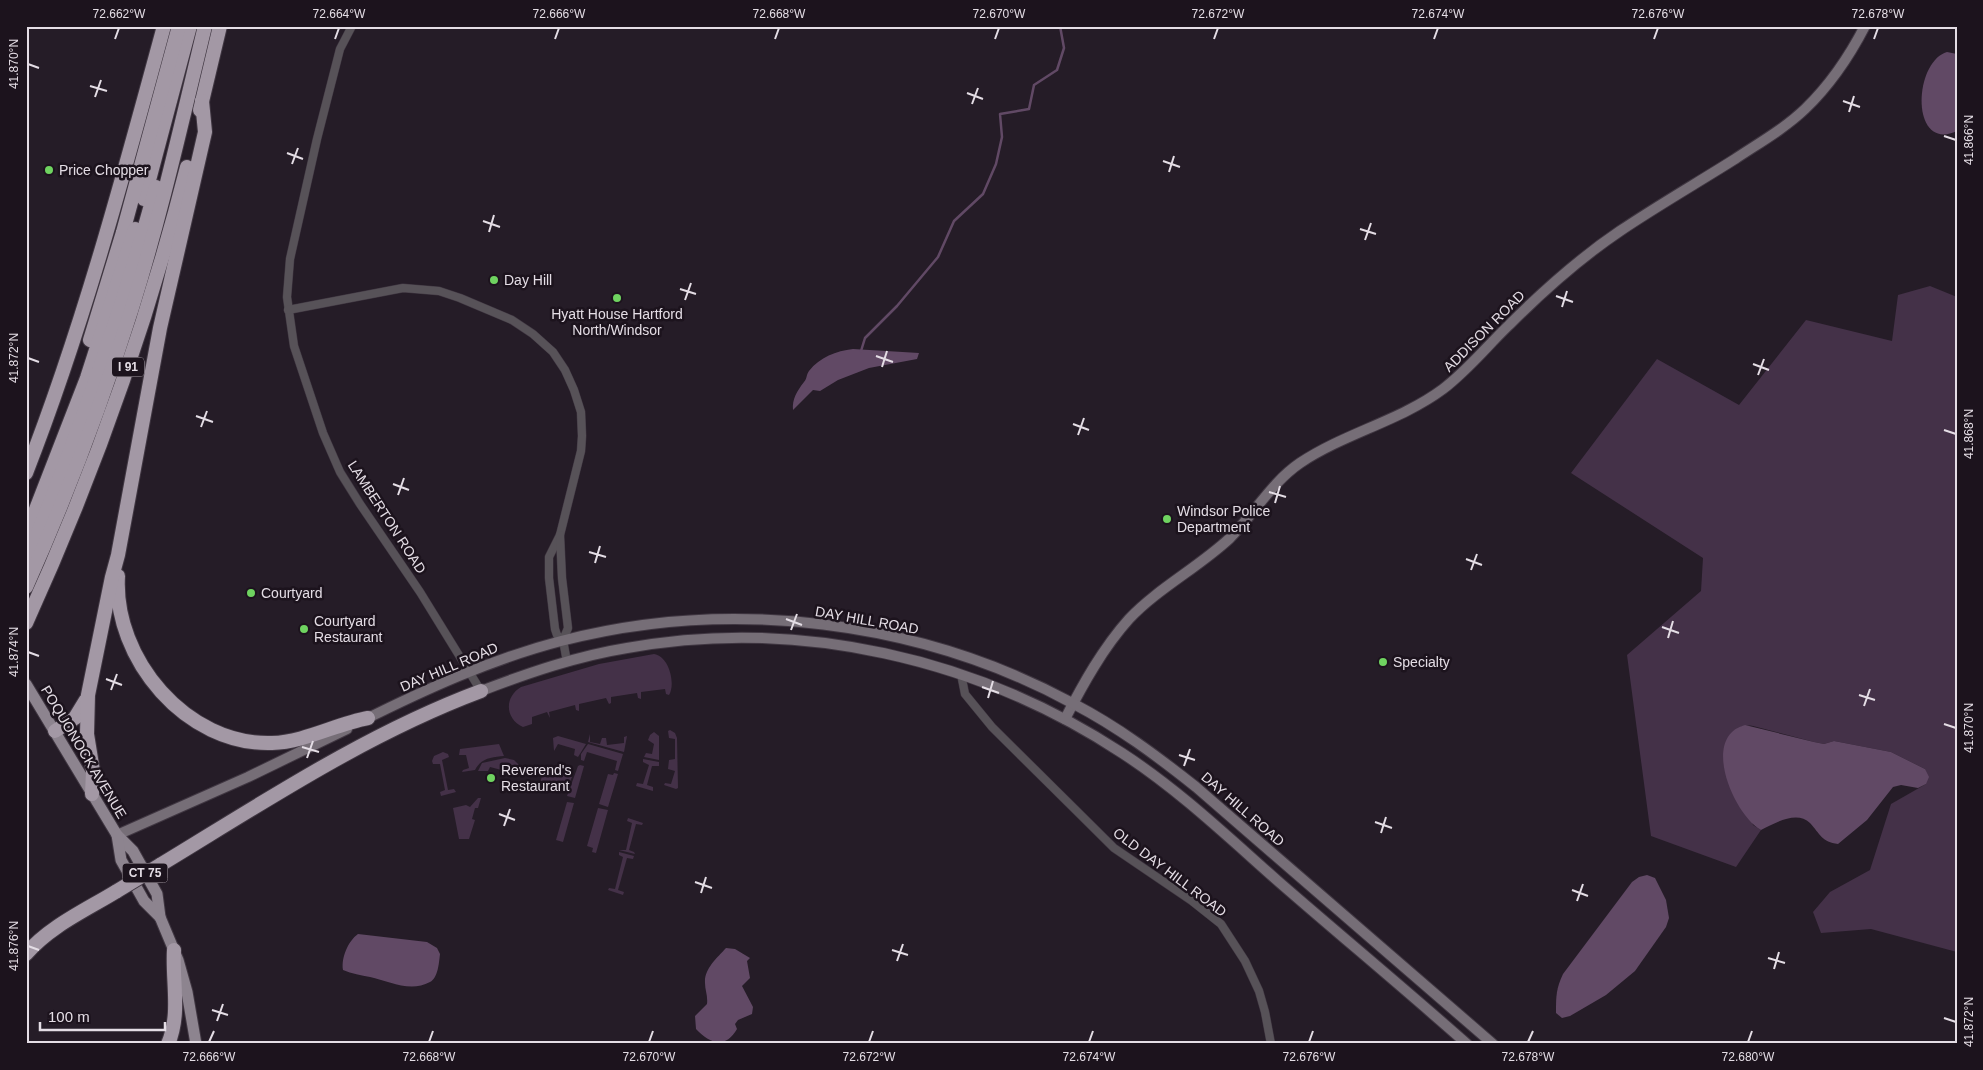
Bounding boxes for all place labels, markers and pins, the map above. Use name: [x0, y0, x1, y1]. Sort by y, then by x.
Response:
place label: Price Chopper: [59, 162, 149, 178]
marker: Price Chopper: [43, 164, 55, 176]
place label: Day Hill: [504, 272, 552, 288]
marker: Day Hill: [488, 274, 500, 286]
marker: Hyatt House Hartford North/Windsor: [611, 292, 623, 304]
place label: Hyatt House Hartford North/Windsor: [551, 306, 683, 338]
place label: Windsor Police Department: [1177, 503, 1271, 535]
marker: Windsor Police Department: [1161, 513, 1173, 525]
place label: Courtyard: [261, 585, 322, 601]
marker: Courtyard: [245, 587, 257, 599]
place label: Courtyard Restaurant: [314, 613, 383, 645]
marker: Courtyard Restaurant: [298, 623, 310, 635]
place label: Specialty: [1393, 654, 1450, 670]
marker: Specialty: [1377, 656, 1389, 668]
place label: Reverend's Restaurant: [501, 762, 571, 794]
marker: Reverend's Restaurant: [485, 772, 497, 784]

